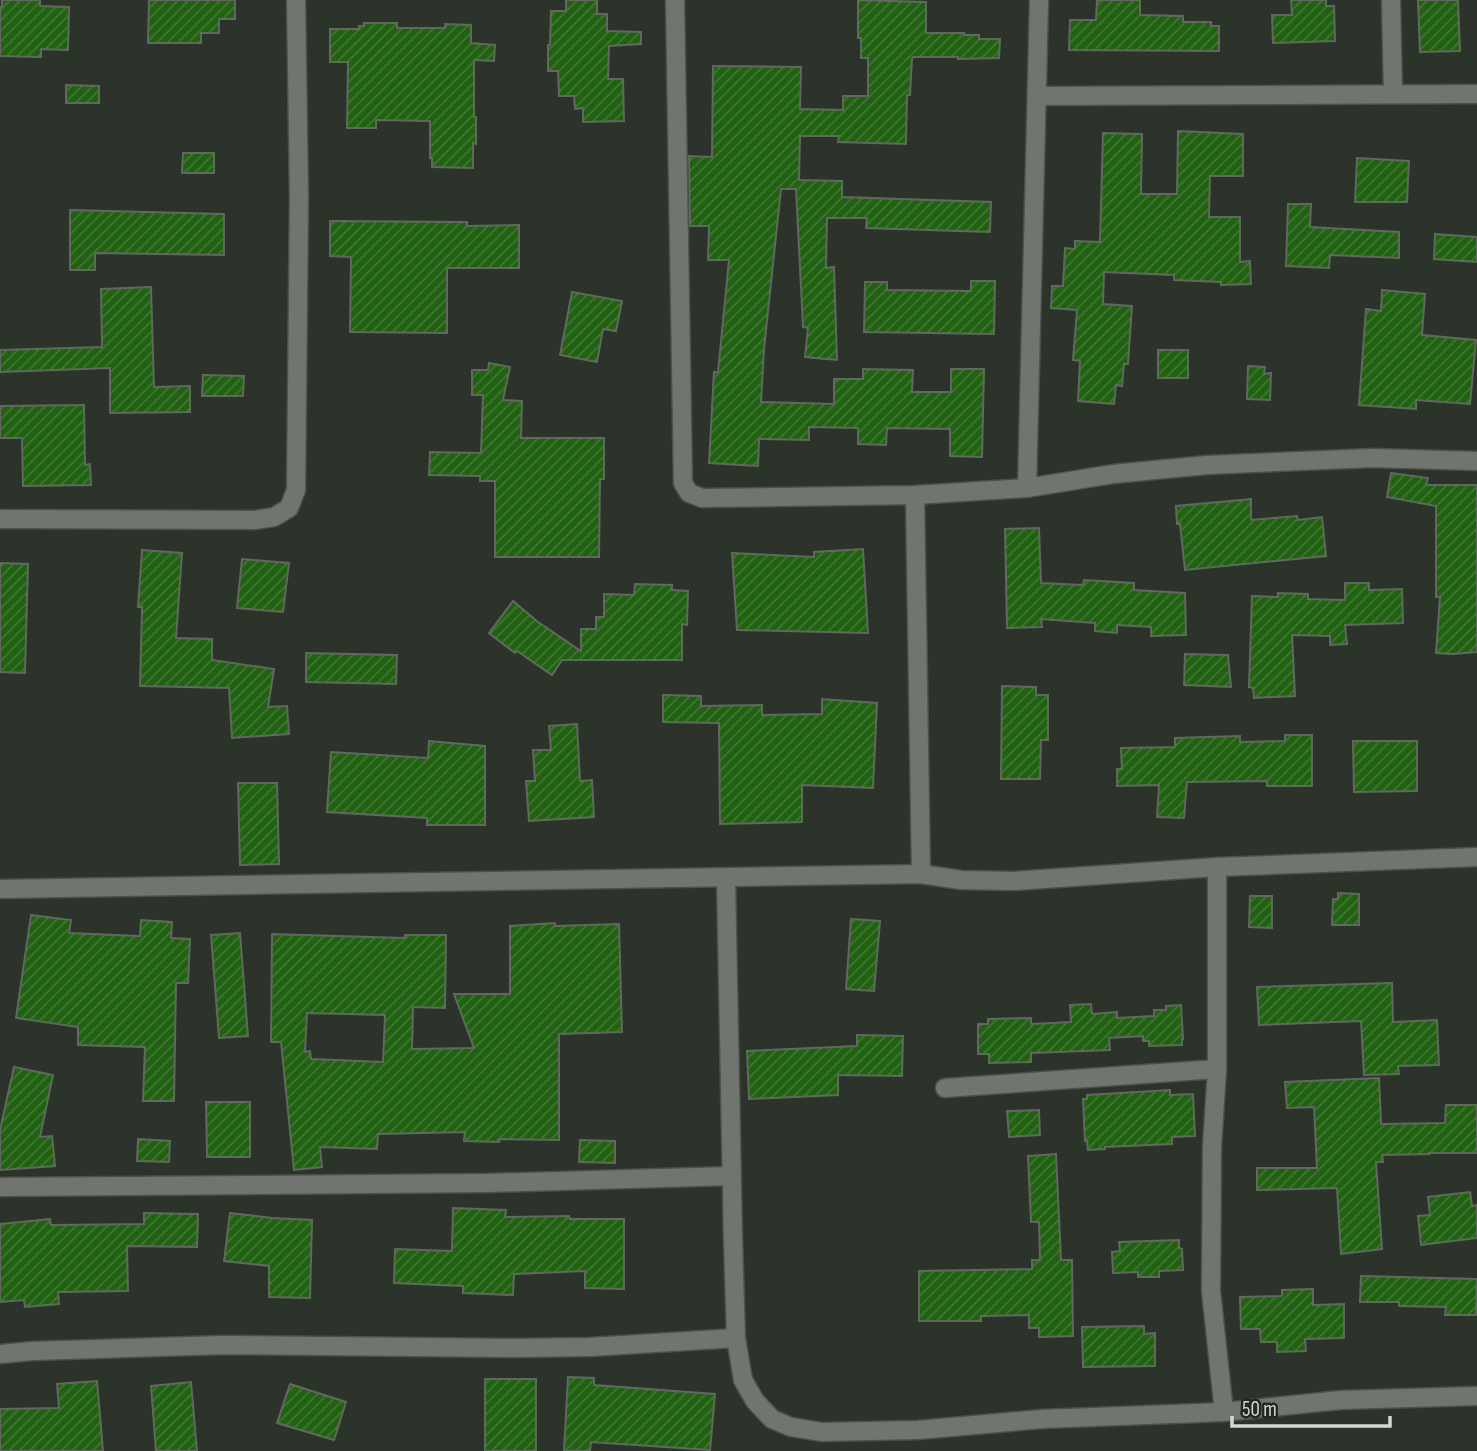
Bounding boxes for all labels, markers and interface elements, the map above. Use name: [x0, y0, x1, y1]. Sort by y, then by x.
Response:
scale bar: [1232, 1384, 1390, 1428]
text: 50 m: [1242, 1397, 1277, 1422]

